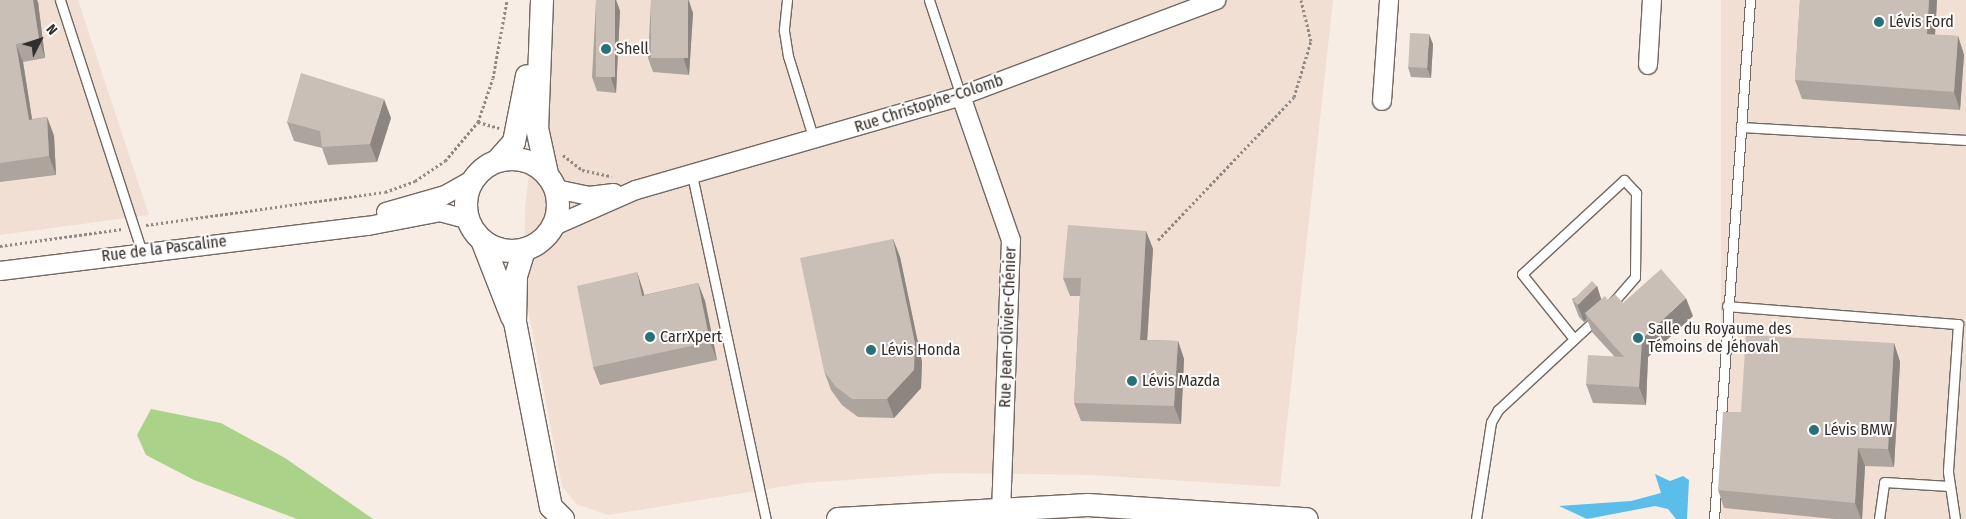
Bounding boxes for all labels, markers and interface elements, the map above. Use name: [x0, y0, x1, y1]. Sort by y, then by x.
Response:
place label: Lévis Ford: [1889, 12, 1954, 32]
north arrow: [15, 15, 65, 65]
marker: Lévis Ford: [1873, 16, 1885, 28]
text: N: [43, 21, 61, 39]
place label: Shell: [616, 39, 649, 59]
marker: Shell: [600, 43, 612, 55]
street label: Rue Christophe-Colomb: [852, 71, 1006, 137]
street label: Rue de la Pascaline: [100, 232, 228, 266]
street label: Rue Jean-Olivier-Chénier: [996, 246, 1020, 408]
place label: Salle du Royaume des Témoins de Jéhovah: [1648, 319, 1792, 357]
place label: CarrXpert: [660, 327, 722, 347]
marker: CarrXpert: [644, 331, 656, 343]
marker: Salle du Royaume des Témoins de Jéhovah: [1632, 332, 1644, 344]
place label: Lévis Honda: [881, 340, 960, 360]
marker: Lévis Honda: [865, 344, 877, 356]
place label: Lévis Mazda: [1142, 371, 1220, 391]
marker: Lévis Mazda: [1126, 375, 1138, 387]
place label: Lévis BMW: [1824, 420, 1892, 440]
marker: Lévis BMW: [1808, 424, 1820, 436]

